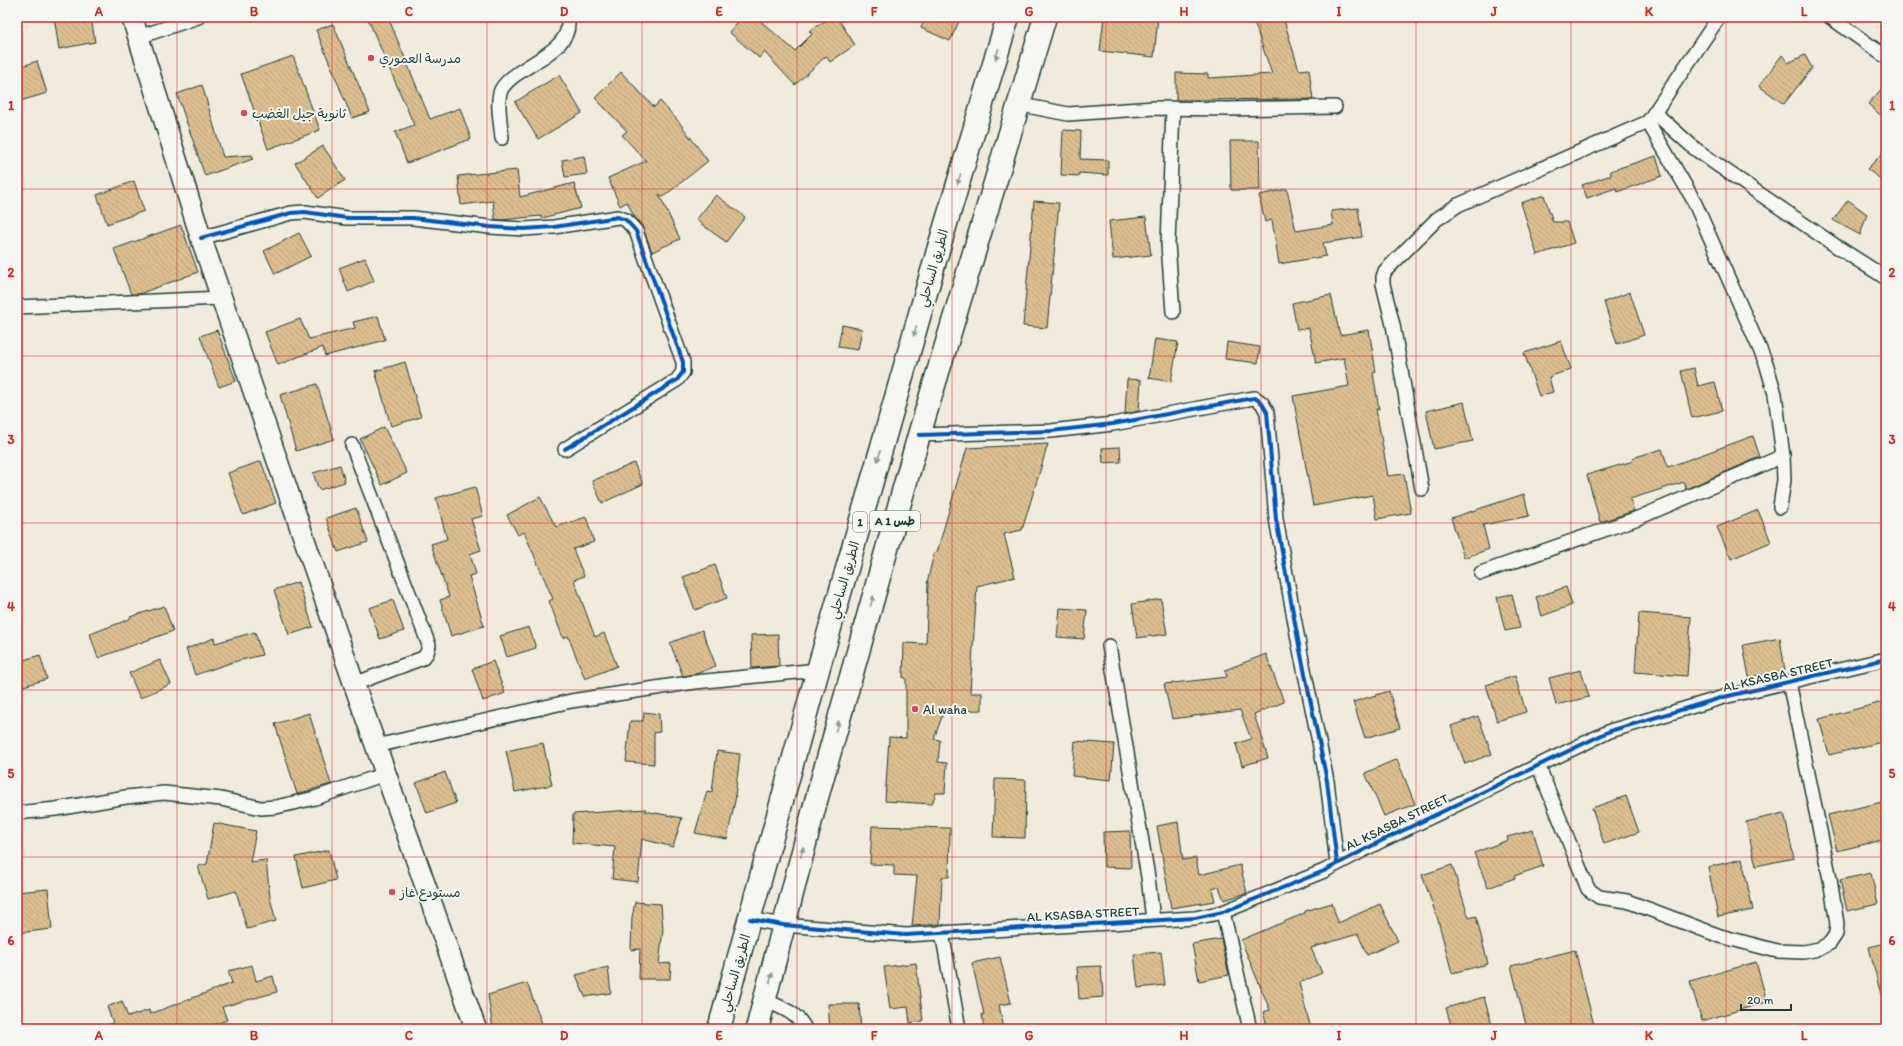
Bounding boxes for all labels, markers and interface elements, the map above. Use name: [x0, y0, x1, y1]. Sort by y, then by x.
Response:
text: A: [94, 4, 104, 19]
text: B: [250, 4, 259, 19]
text: C: [405, 4, 414, 19]
text: D: [560, 4, 569, 19]
text: E: [715, 4, 723, 19]
text: F: [871, 4, 878, 19]
text: G: [1025, 4, 1034, 19]
text: H: [1180, 4, 1189, 19]
text: I: [1337, 4, 1342, 19]
text: J: [1490, 4, 1498, 19]
text: K: [1645, 4, 1654, 19]
text: L: [1801, 4, 1808, 19]
one-way arrow: [994, 49, 1000, 61]
place label: مدرسة العموري: [379, 51, 461, 68]
marker: مدرسة العموري: [366, 53, 376, 63]
text: 1: [8, 98, 14, 113]
text: 1: [1889, 98, 1895, 113]
place label: ثانوية جيل الغضب: [252, 106, 347, 122]
marker: ثانوية جيل الغضب: [239, 108, 249, 118]
one-way arrow: [956, 173, 962, 185]
street label: الطريق الساحلي: [915, 227, 955, 310]
text: 2: [8, 265, 15, 280]
text: 2: [1889, 265, 1896, 280]
one-way arrow: [912, 325, 918, 337]
text: 3: [7, 432, 15, 447]
text: 3: [1888, 432, 1896, 447]
one-way arrow: [876, 450, 882, 462]
road number: A 1 طس: [870, 511, 920, 531]
road number: 1: [853, 512, 867, 532]
street label: الطريق الساحلي: [826, 539, 866, 622]
one-way arrow: [869, 595, 875, 607]
text: 4: [7, 599, 15, 614]
text: 4: [1888, 599, 1896, 614]
street label: AL KSASBA STREET: [1721, 655, 1835, 695]
place label: Al waha: [923, 702, 967, 717]
marker: Al waha: [910, 704, 920, 714]
one-way arrow: [834, 720, 840, 732]
text: 5: [8, 766, 15, 781]
text: 5: [1889, 766, 1896, 781]
street label: AL KSASBA STREET: [1343, 790, 1452, 853]
one-way arrow: [800, 845, 806, 858]
place label: مستودع غاز: [399, 885, 461, 902]
marker: مستودع غاز: [387, 887, 397, 897]
street label: AL KSASBA STREET: [1026, 904, 1140, 924]
street label: الطريق الساحلي: [717, 932, 757, 1015]
text: 6: [8, 933, 15, 948]
text: 6: [1889, 933, 1896, 948]
one-way arrow: [768, 971, 774, 984]
scale bar: [1741, 986, 1791, 1012]
text: 20 m: [1747, 993, 1774, 1007]
text: A: [94, 1028, 104, 1043]
text: B: [250, 1028, 259, 1043]
text: C: [405, 1028, 414, 1043]
text: D: [560, 1028, 569, 1043]
text: E: [715, 1028, 723, 1043]
text: F: [871, 1028, 878, 1043]
text: G: [1025, 1028, 1034, 1043]
text: H: [1180, 1028, 1189, 1043]
text: I: [1337, 1028, 1342, 1043]
text: J: [1490, 1028, 1498, 1043]
text: K: [1645, 1028, 1654, 1043]
text: L: [1801, 1028, 1808, 1043]

